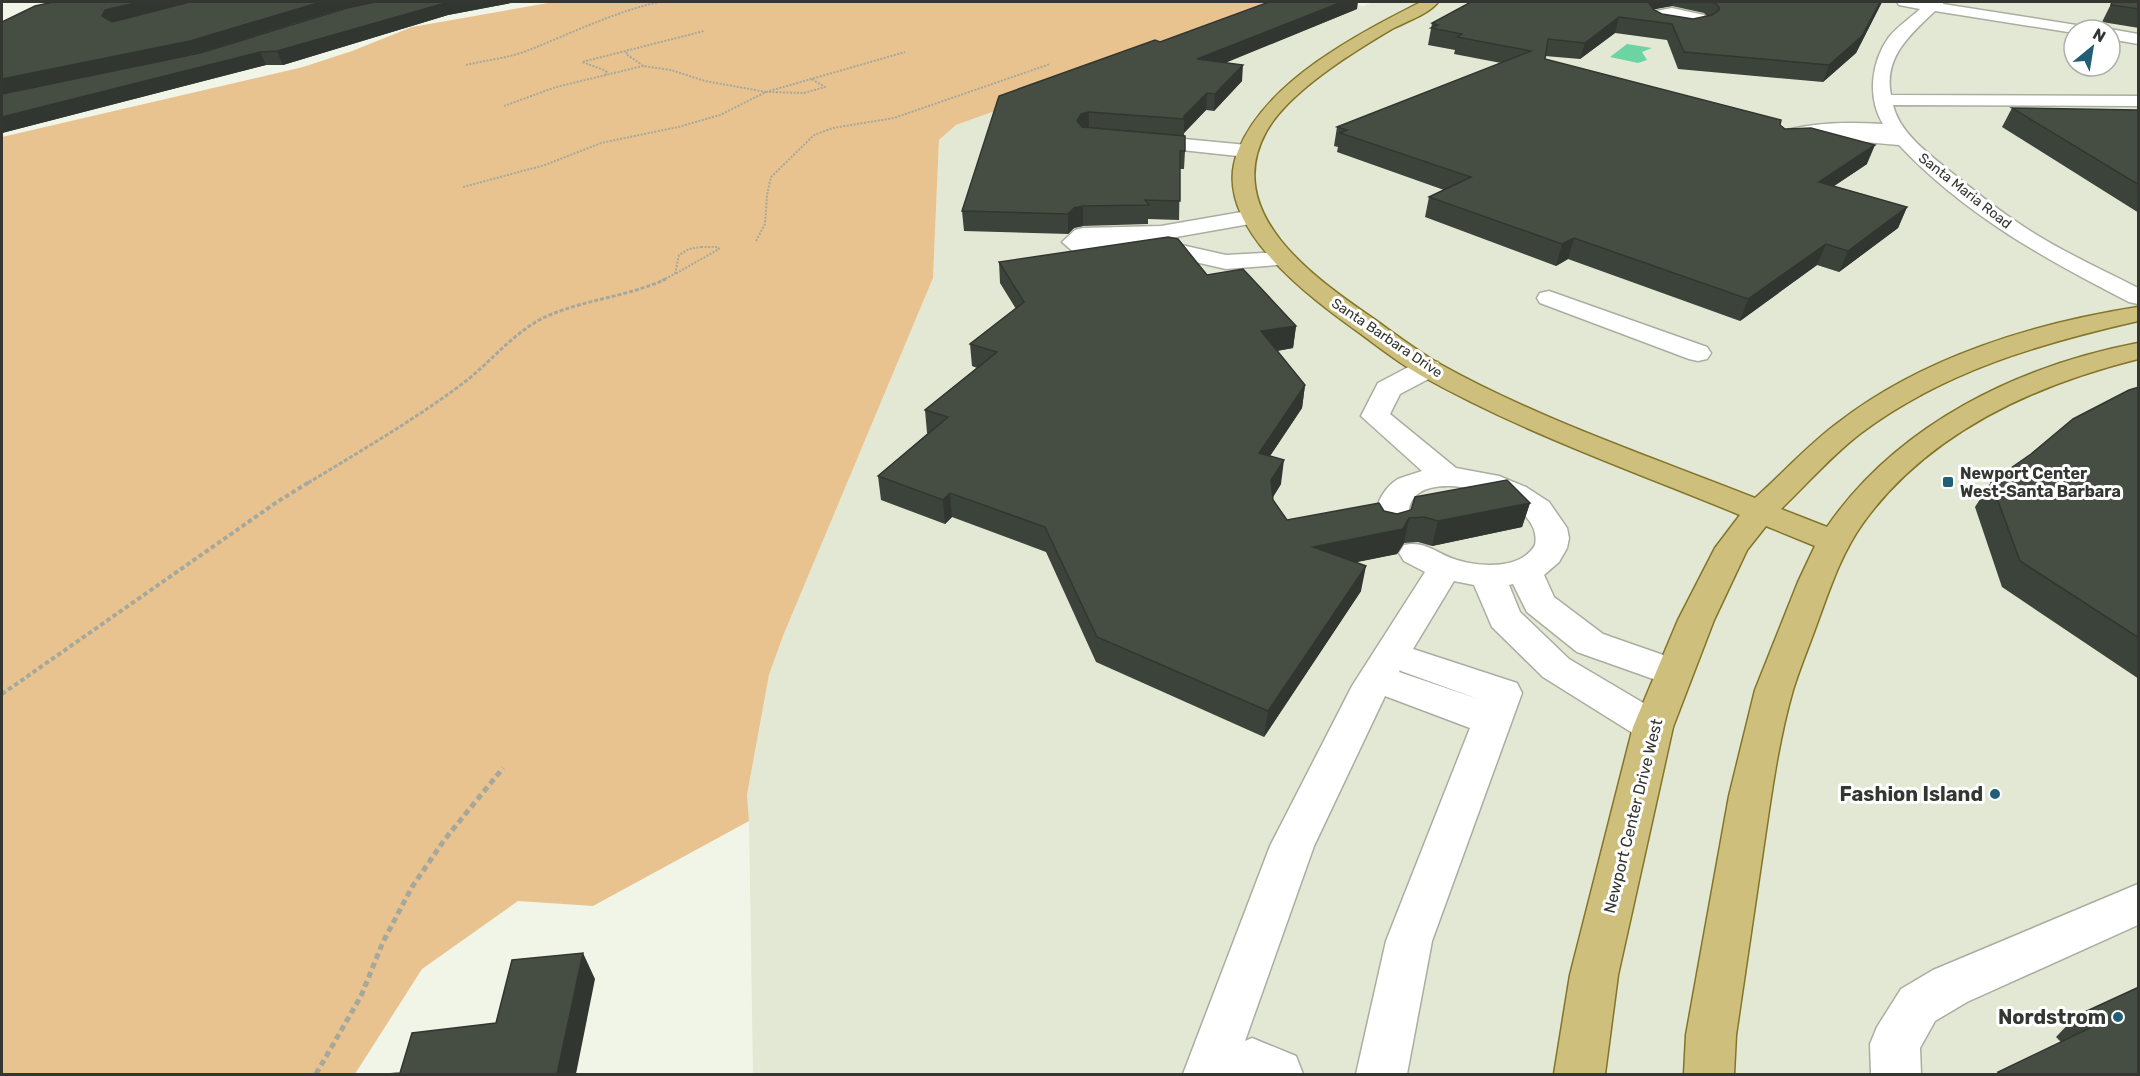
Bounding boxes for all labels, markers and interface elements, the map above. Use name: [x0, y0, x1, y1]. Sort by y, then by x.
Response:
north arrow: [2062, 18, 2122, 78]
text: N: [2090, 24, 2109, 47]
street label: Santa Maria Road: [1915, 149, 2015, 233]
street label: Santa Barbara Drive: [1328, 295, 1446, 381]
place label: Newport Center West-Santa Barbara: [1960, 464, 2121, 501]
marker: Newport Center West-Santa Barbara: [1941, 475, 1955, 489]
street label: Newport Center Drive West: [1600, 717, 1666, 915]
place label: Fashion Island: [1840, 782, 1983, 806]
marker: Fashion Island: [1988, 787, 2002, 801]
place label: Nordstrom: [1998, 1005, 2106, 1029]
marker: Nordstrom: [2111, 1010, 2125, 1024]

